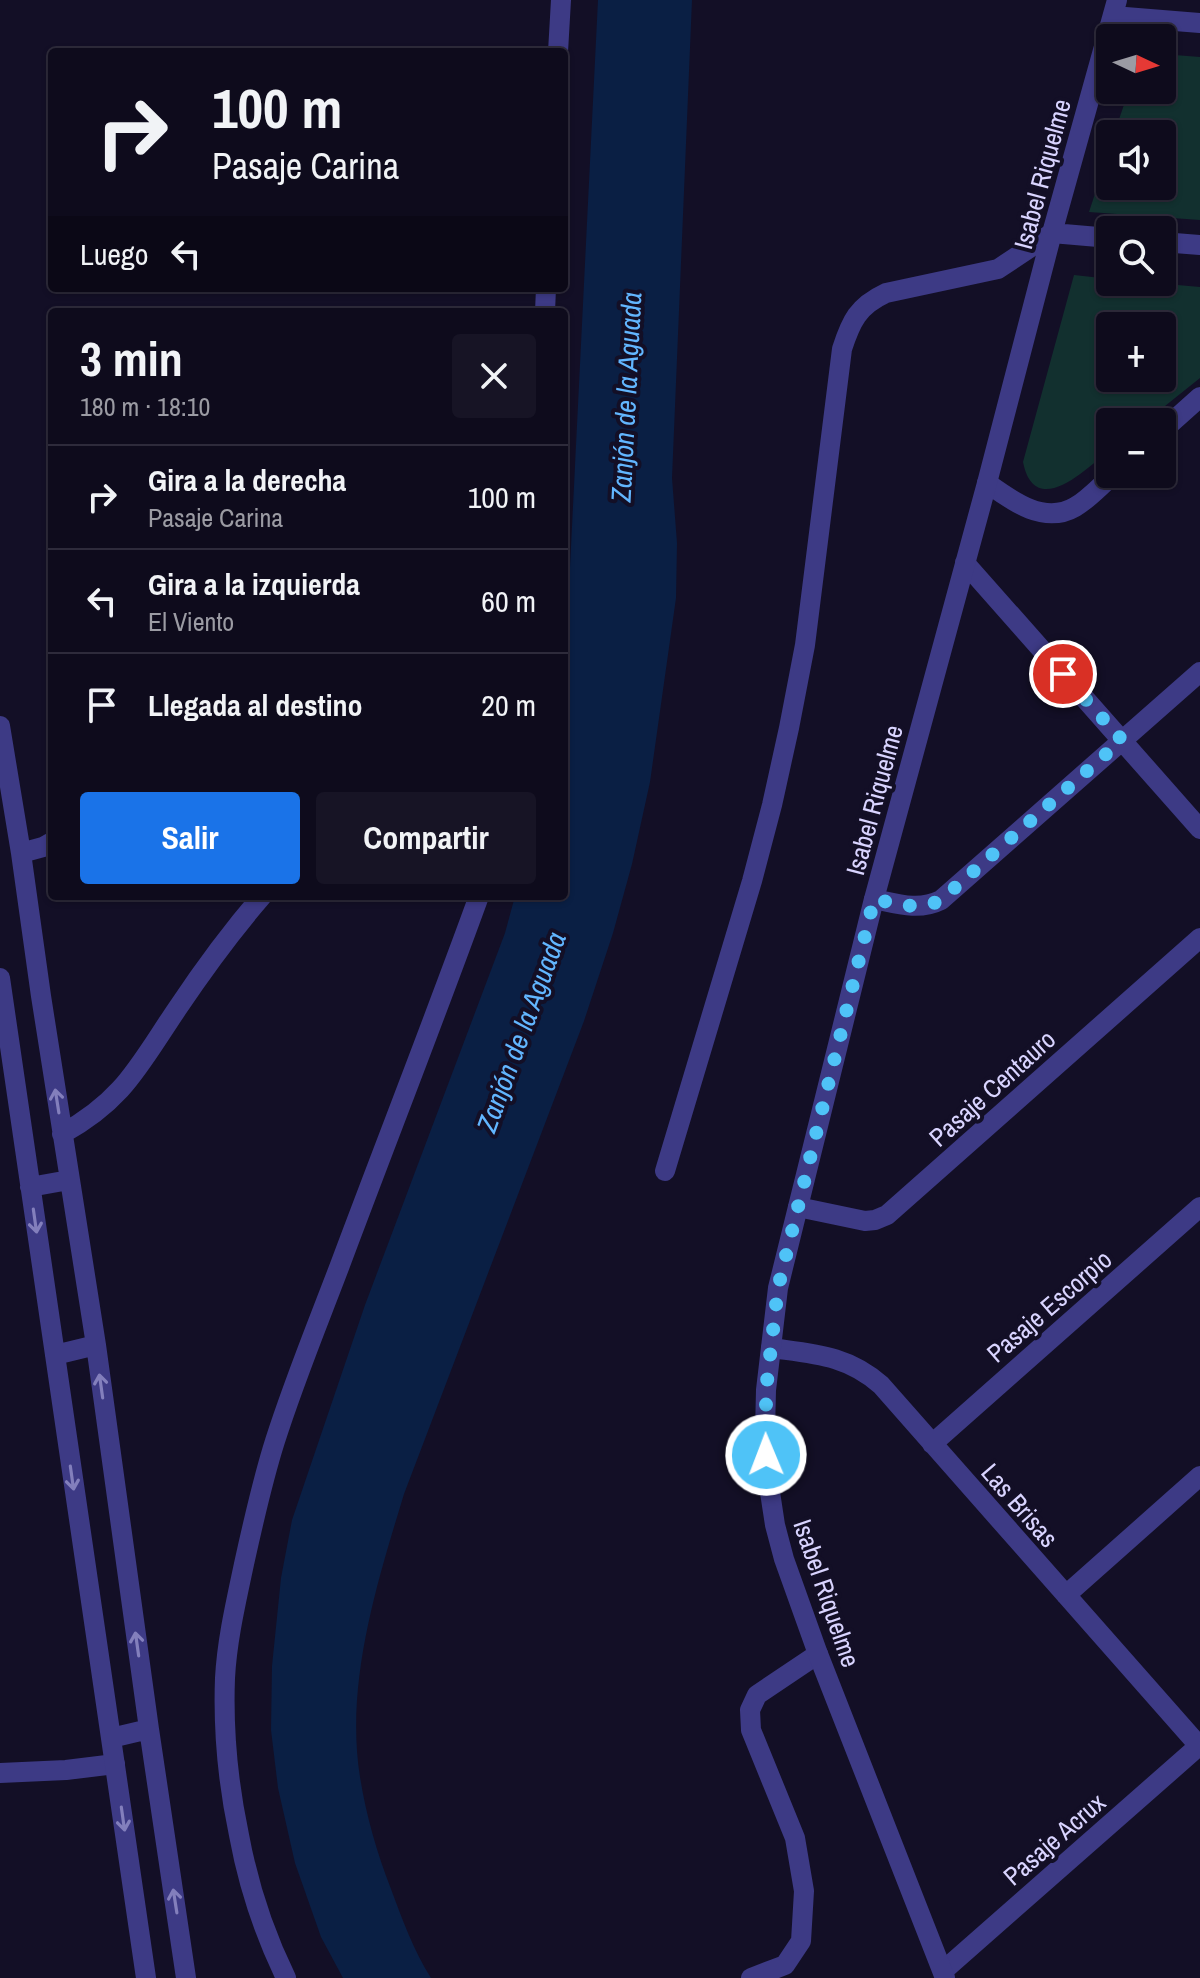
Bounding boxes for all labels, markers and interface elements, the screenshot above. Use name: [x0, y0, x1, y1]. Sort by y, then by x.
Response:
north arrow: [1096, 24, 1176, 104]
map controls: [1096, 24, 1176, 488]
text: 100 m: [212, 70, 342, 145]
icon: right: [80, 80, 184, 184]
street label: Isabel Riquelme: [1005, 95, 1079, 253]
button: sound: [1096, 120, 1176, 200]
text: Pasaje Carina: [212, 142, 399, 190]
button: search: [1096, 216, 1176, 296]
icon: left: [164, 232, 208, 276]
text: Luego: [80, 234, 148, 274]
water label: Zanjón de la Aguada: [601, 291, 650, 504]
button: +: [1096, 312, 1176, 392]
text: 3 min: [80, 326, 183, 391]
button: close: [452, 334, 536, 418]
text: 180 m · 18:10: [80, 389, 210, 424]
button: −: [1096, 408, 1176, 488]
text: Gira a la derecha: [148, 460, 346, 500]
icon: right: [80, 475, 124, 519]
text: 100 m: [468, 477, 536, 517]
text: Pasaje Carina: [148, 500, 283, 535]
text: Gira a la izquierda: [148, 564, 360, 604]
icon: left: [80, 579, 124, 623]
text: 60 m: [481, 581, 536, 621]
text: El Viento: [148, 604, 234, 639]
pin: [1029, 640, 1097, 708]
icon: arrive: [1041, 652, 1085, 696]
icon: arrive: [80, 683, 124, 727]
text: Llegada al destino: [148, 685, 363, 725]
text: 20 m: [481, 685, 536, 725]
street label: Isabel Riquelme: [837, 721, 911, 879]
button: Salir: [80, 792, 300, 884]
button: Compartir: [316, 792, 536, 884]
water label: Zanjón de la Aguada: [467, 927, 575, 1138]
street label: Pasaje Centauro: [921, 1022, 1063, 1154]
one-way arrow: [49, 1089, 64, 1115]
one-way arrow: [28, 1208, 43, 1233]
street label: Pasaje Escorpio: [979, 1242, 1119, 1370]
one-way arrow: [93, 1374, 108, 1399]
position arrow: [724, 1413, 808, 1497]
street label: Las Brisas: [974, 1456, 1066, 1554]
one-way arrow: [65, 1465, 80, 1491]
street label: Isabel Riquelme: [785, 1514, 869, 1672]
one-way arrow: [129, 1631, 144, 1657]
street label: Pasaje Acrux: [996, 1785, 1113, 1893]
one-way arrow: [116, 1806, 131, 1831]
one-way arrow: [166, 1889, 181, 1914]

